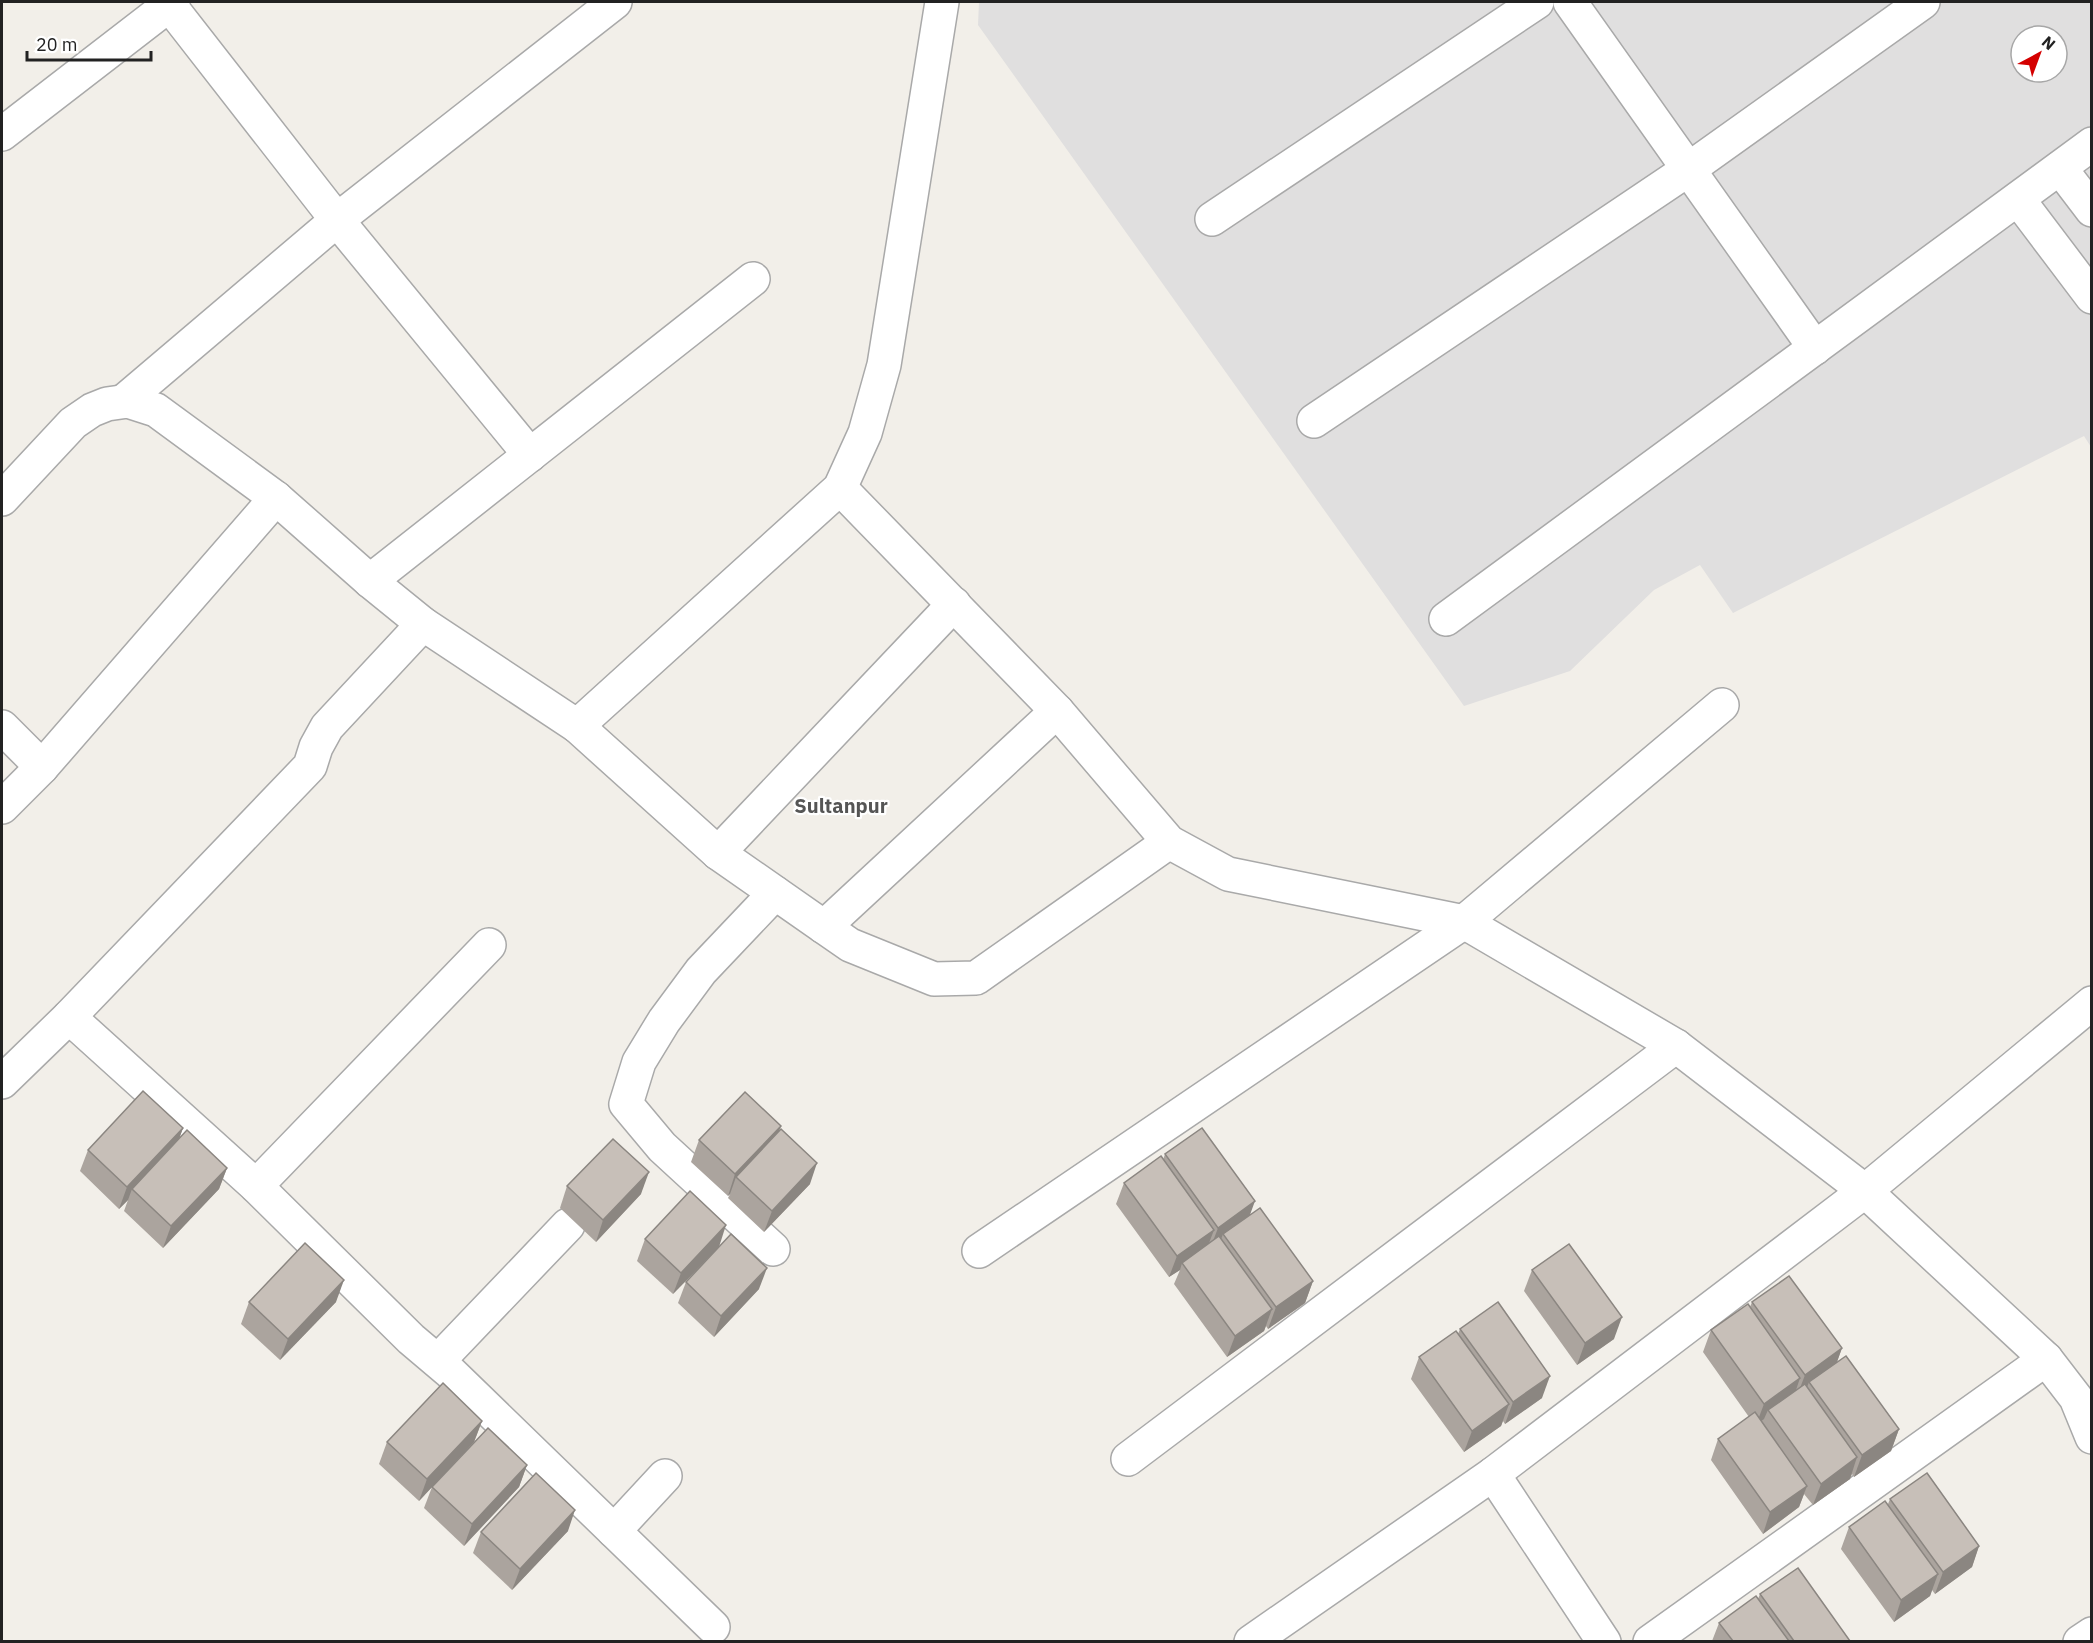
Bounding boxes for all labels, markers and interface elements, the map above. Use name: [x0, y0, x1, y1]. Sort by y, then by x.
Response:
scale bar: [27, 24, 152, 62]
north arrow: [2009, 24, 2069, 84]
text: N: [2038, 31, 2060, 54]
text: 20 m: [36, 33, 78, 56]
district label: Sultanpur: [794, 792, 888, 819]

